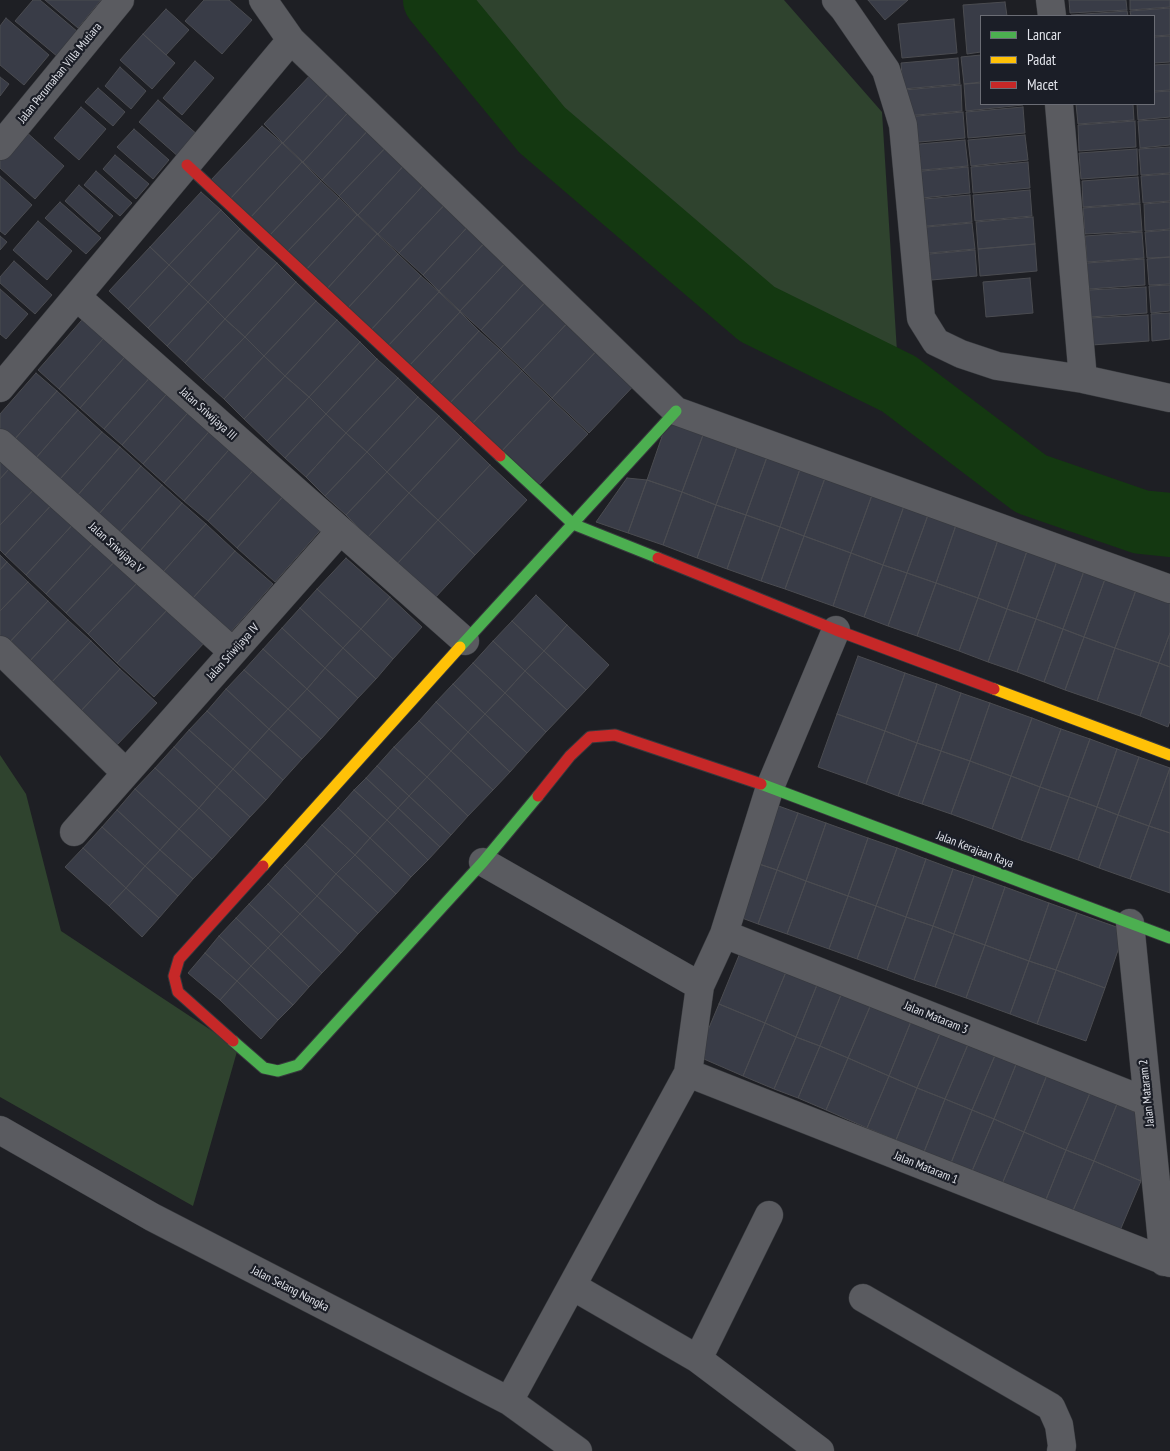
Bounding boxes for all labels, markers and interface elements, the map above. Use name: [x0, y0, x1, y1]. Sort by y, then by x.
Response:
legend: [980, 15, 1155, 105]
street label: Jalan Perumahan Villa Mutiara: [15, 20, 105, 126]
text: Lancar: [1027, 25, 1061, 44]
text: Padat: [1027, 50, 1056, 69]
text: Macet: [1027, 75, 1058, 94]
street label: Jalan Sriwijaya III: [177, 385, 239, 443]
street label: Jalan Sriwijaya V: [86, 520, 146, 576]
street label: Jalan Sriwijaya IV: [204, 621, 262, 683]
street label: Jalan Kerajaan Raya: [934, 829, 1016, 871]
street label: Jalan Mataram 3: [902, 999, 970, 1037]
street label: Jalan Mataram 2: [1136, 1059, 1158, 1127]
street label: Jalan Mataram 1: [892, 1149, 960, 1187]
street label: Jalan Selang Nangka: [249, 1263, 331, 1315]

